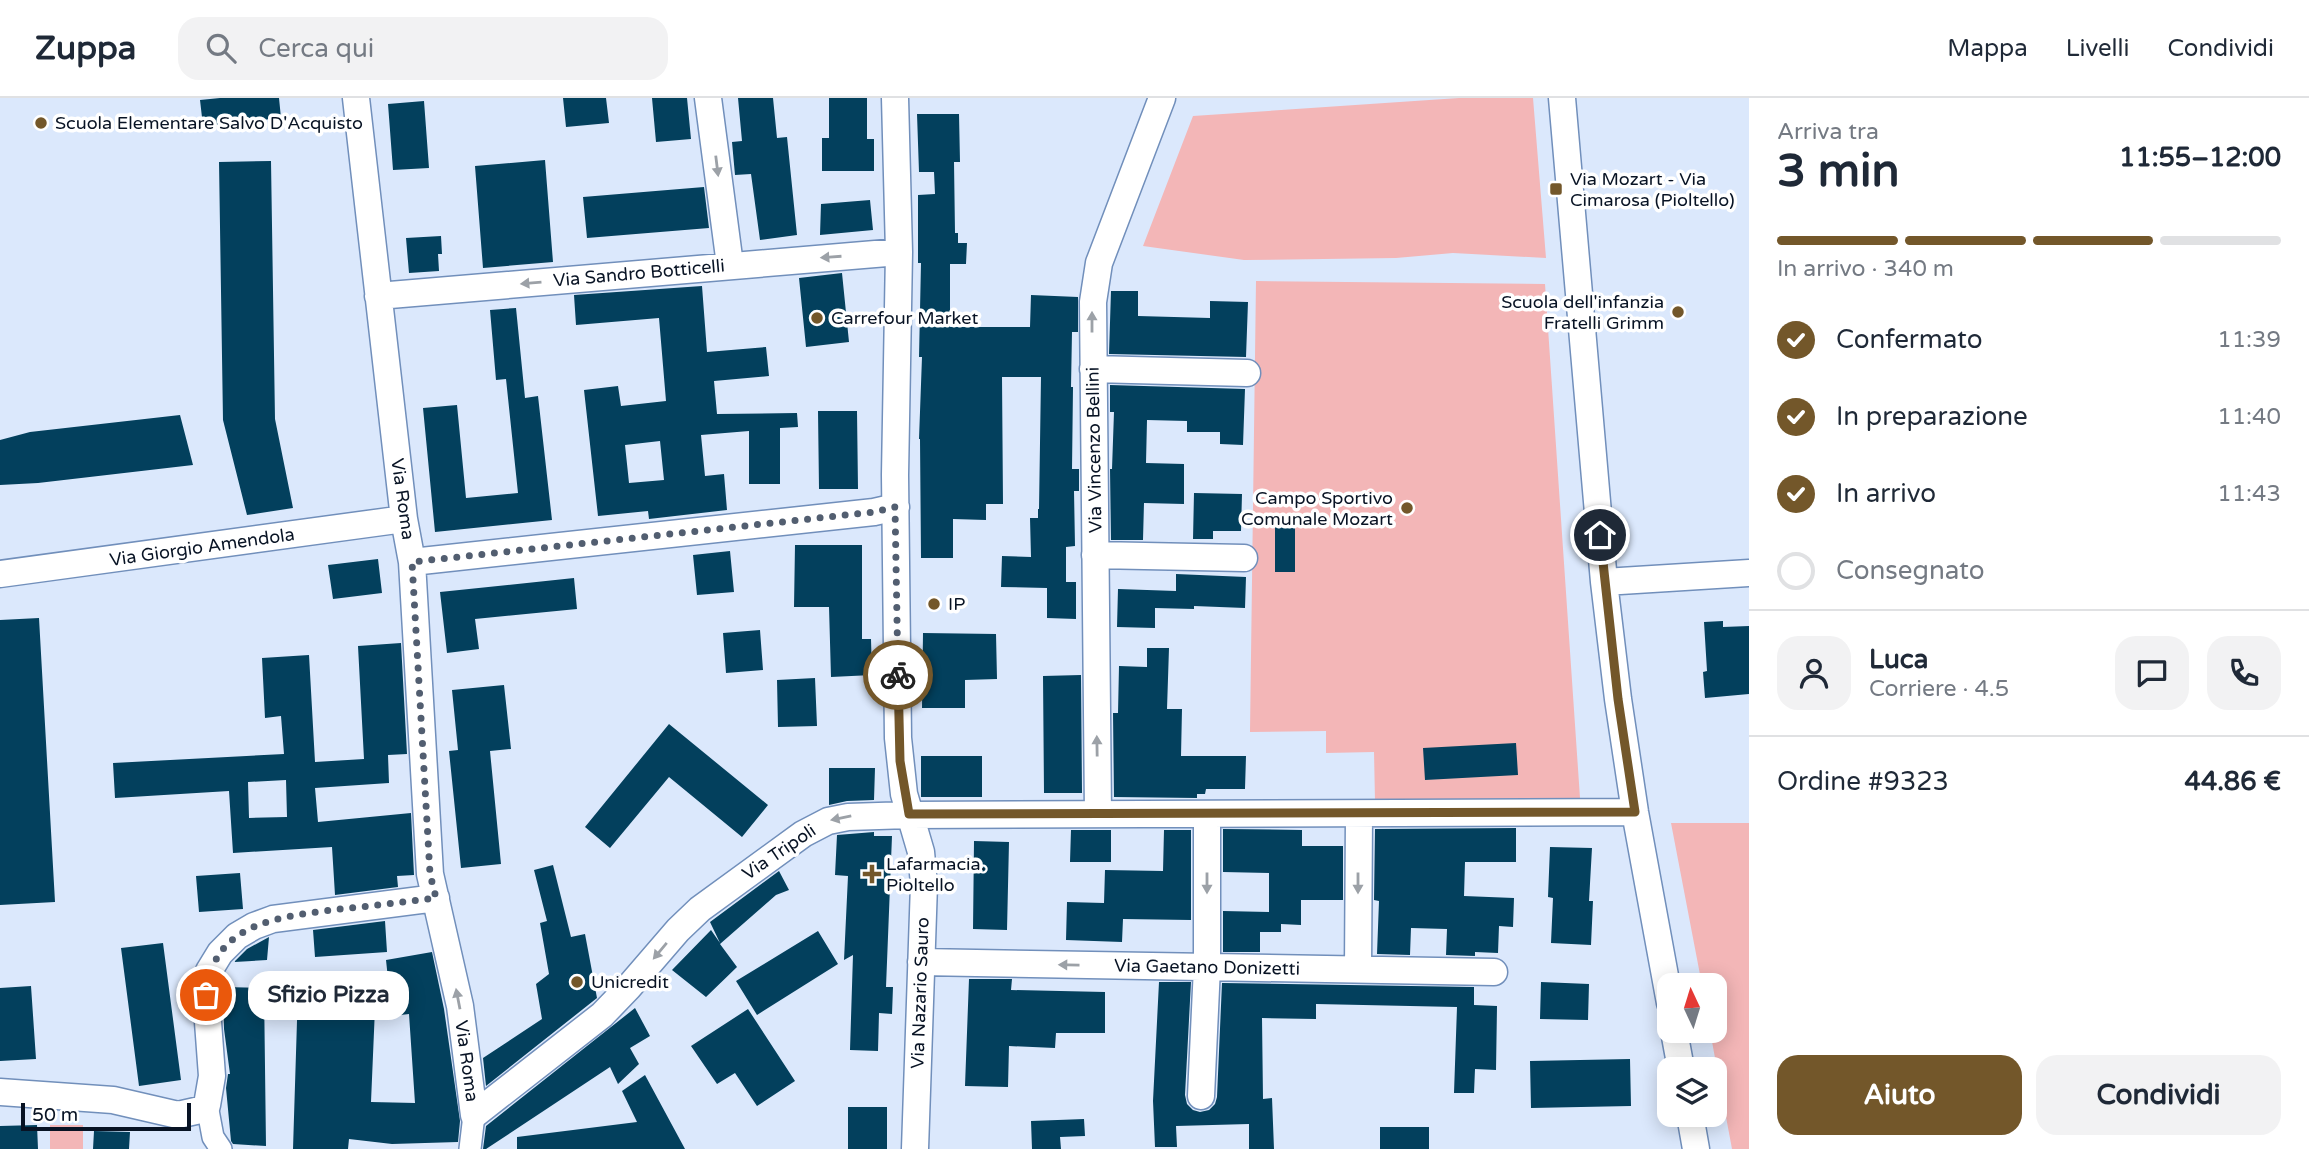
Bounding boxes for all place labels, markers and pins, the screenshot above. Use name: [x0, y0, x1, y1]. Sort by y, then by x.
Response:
place label: Scuola Elementare Salvo D'Acquisto: [55, 112, 363, 134]
marker: Scuola Elementare Salvo D'Acquisto: [33, 115, 49, 131]
place label: Via Mozart - Via Cimarosa (Pioltello): [1570, 168, 1735, 211]
marker: Via Mozart - Via Cimarosa (Pioltello): [1548, 181, 1564, 197]
place label: Scuola dell'infanzia Fratelli Grimm: [1501, 291, 1664, 334]
marker: Scuola dell'infanzia Fratelli Grimm: [1670, 304, 1686, 320]
place label: Carrefour Market: [831, 307, 978, 329]
marker: Carrefour Market: [809, 310, 825, 326]
place label: Campo Sportivo Comunale Mozart: [1241, 487, 1393, 530]
marker: Campo Sportivo Comunale Mozart: [1399, 500, 1415, 516]
pin: [1570, 505, 1630, 565]
place label: IP: [948, 593, 965, 615]
marker: IP: [926, 596, 942, 612]
place label: Lafarmacia. Pioltello: [886, 853, 985, 896]
marker: Lafarmacia. Pioltello: [864, 866, 880, 882]
pin: [176, 965, 236, 1025]
callout: Sfizio Pizza: [248, 970, 409, 1020]
place label: Unicredit: [591, 971, 669, 993]
marker: Unicredit: [569, 974, 585, 990]

